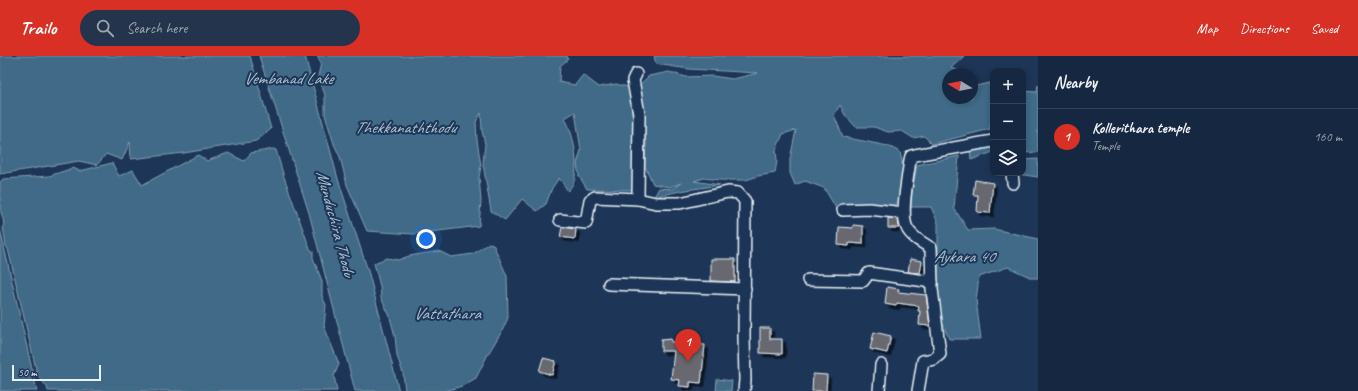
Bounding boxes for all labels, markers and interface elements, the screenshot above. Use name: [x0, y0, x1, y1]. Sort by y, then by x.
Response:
search box: [80, 10, 360, 46]
text: Trailo: [20, 16, 56, 40]
icon: search: [94, 17, 116, 39]
text: Search here: [126, 19, 188, 38]
text: Map: [1197, 20, 1218, 37]
text: Directions: [1240, 20, 1289, 37]
text: Saved: [1311, 20, 1338, 37]
water label: Vembanad Lake: [244, 68, 335, 89]
north arrow: [942, 68, 978, 104]
map controls: [990, 68, 1026, 176]
button: +: [990, 68, 1026, 104]
text: Nearby: [1054, 72, 1097, 93]
button: −: [990, 104, 1026, 140]
water label: Thekkanaththodu: [354, 117, 458, 138]
text: Kollerithara temple: [1092, 119, 1189, 138]
text: 1: [1064, 129, 1070, 145]
text: 160 m: [1314, 129, 1342, 145]
text: Temple: [1092, 138, 1120, 154]
button: layers: [990, 140, 1026, 176]
water label: Munduchira Thodu: [311, 168, 360, 281]
your location: [416, 229, 436, 249]
water label: Aykara 40: [934, 246, 997, 267]
water label: Vattathara: [413, 303, 482, 324]
pin: 1: [675, 329, 701, 362]
scale bar: [12, 363, 101, 382]
text: 50 m: [18, 365, 37, 379]

